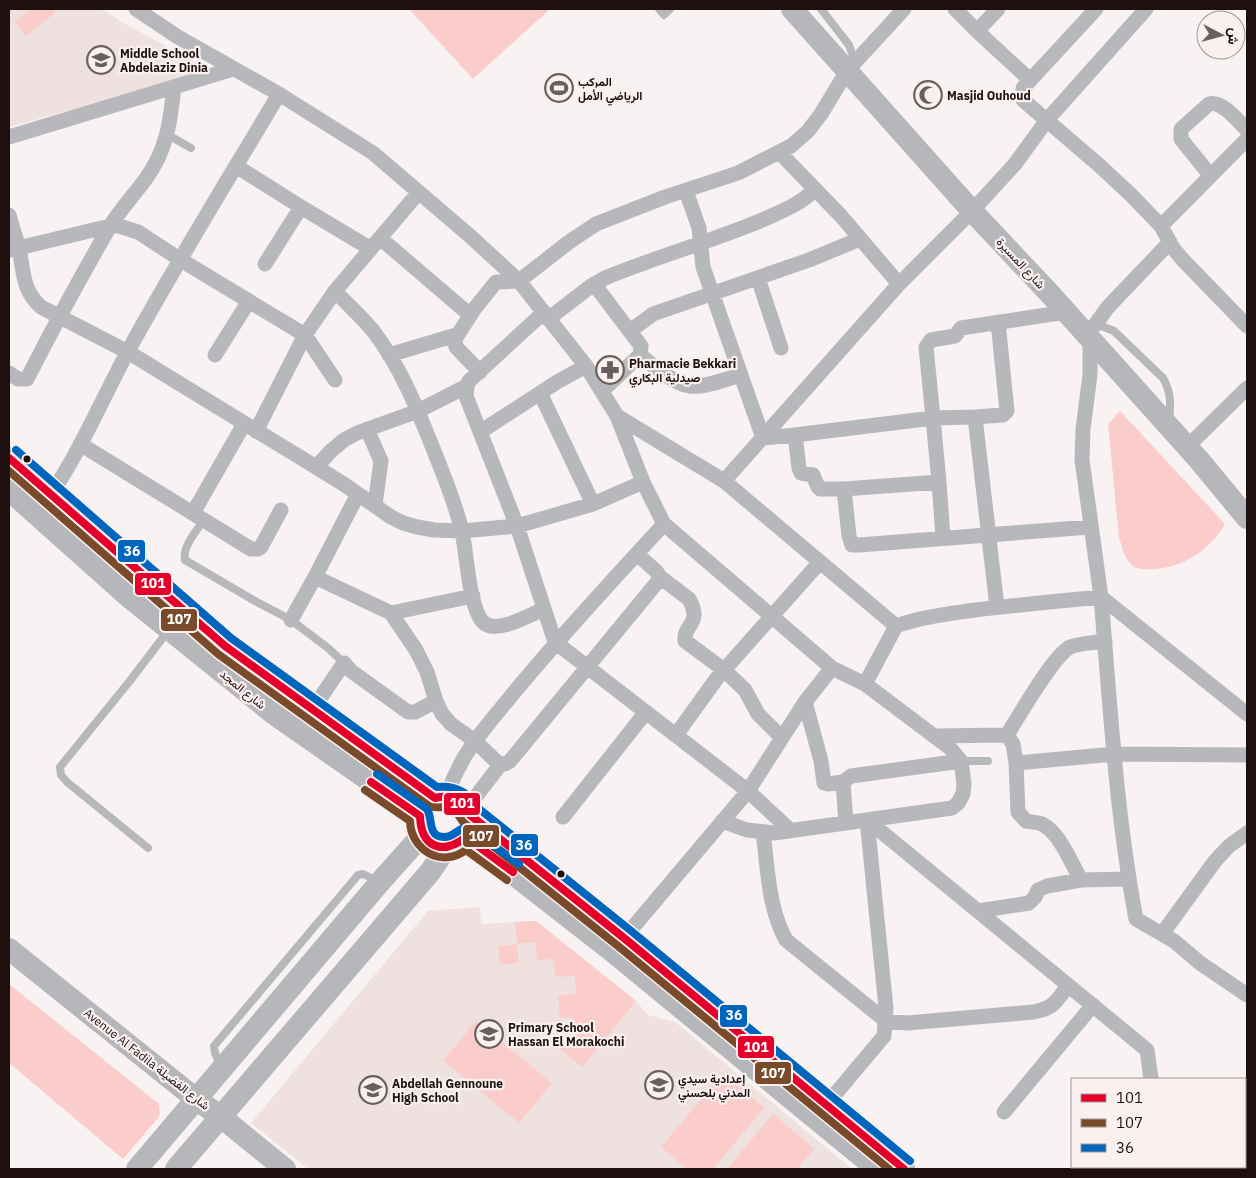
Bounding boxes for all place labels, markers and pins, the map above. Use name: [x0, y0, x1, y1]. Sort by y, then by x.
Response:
school or university icon: Middle School Abdelaziz Dinia: [86, 45, 116, 75]
place label: Middle School Abdelaziz Dinia: [120, 46, 208, 75]
sports icon: المركب الرياضي الأمل: [544, 73, 574, 103]
place label: المركب الرياضي الأمل: [578, 74, 642, 106]
mosque icon: Masjid Ouhoud: [913, 80, 943, 110]
place label: Masjid Ouhoud: [947, 88, 1031, 103]
pharmacy icon: Pharmacie Bekkari صيدلية البكاري: [595, 355, 625, 385]
place label: Pharmacie Bekkari صيدلية البكاري: [629, 356, 736, 388]
unlabelled marker: [22, 454, 32, 464]
unlabelled marker: [556, 869, 566, 879]
school or university icon: Primary School Hassan El Morakochi: [474, 1019, 504, 1049]
place label: Primary School Hassan El Morakochi: [508, 1020, 624, 1049]
school or university icon: إعدادية سيدي المدني بلحسني: [644, 1070, 674, 1100]
place label: إعدادية سيدي المدني بلحسني: [678, 1071, 750, 1103]
school or university icon: Abdellah Gennoune High School: [358, 1075, 388, 1105]
place label: Abdellah Gennoune High School: [392, 1076, 503, 1105]

